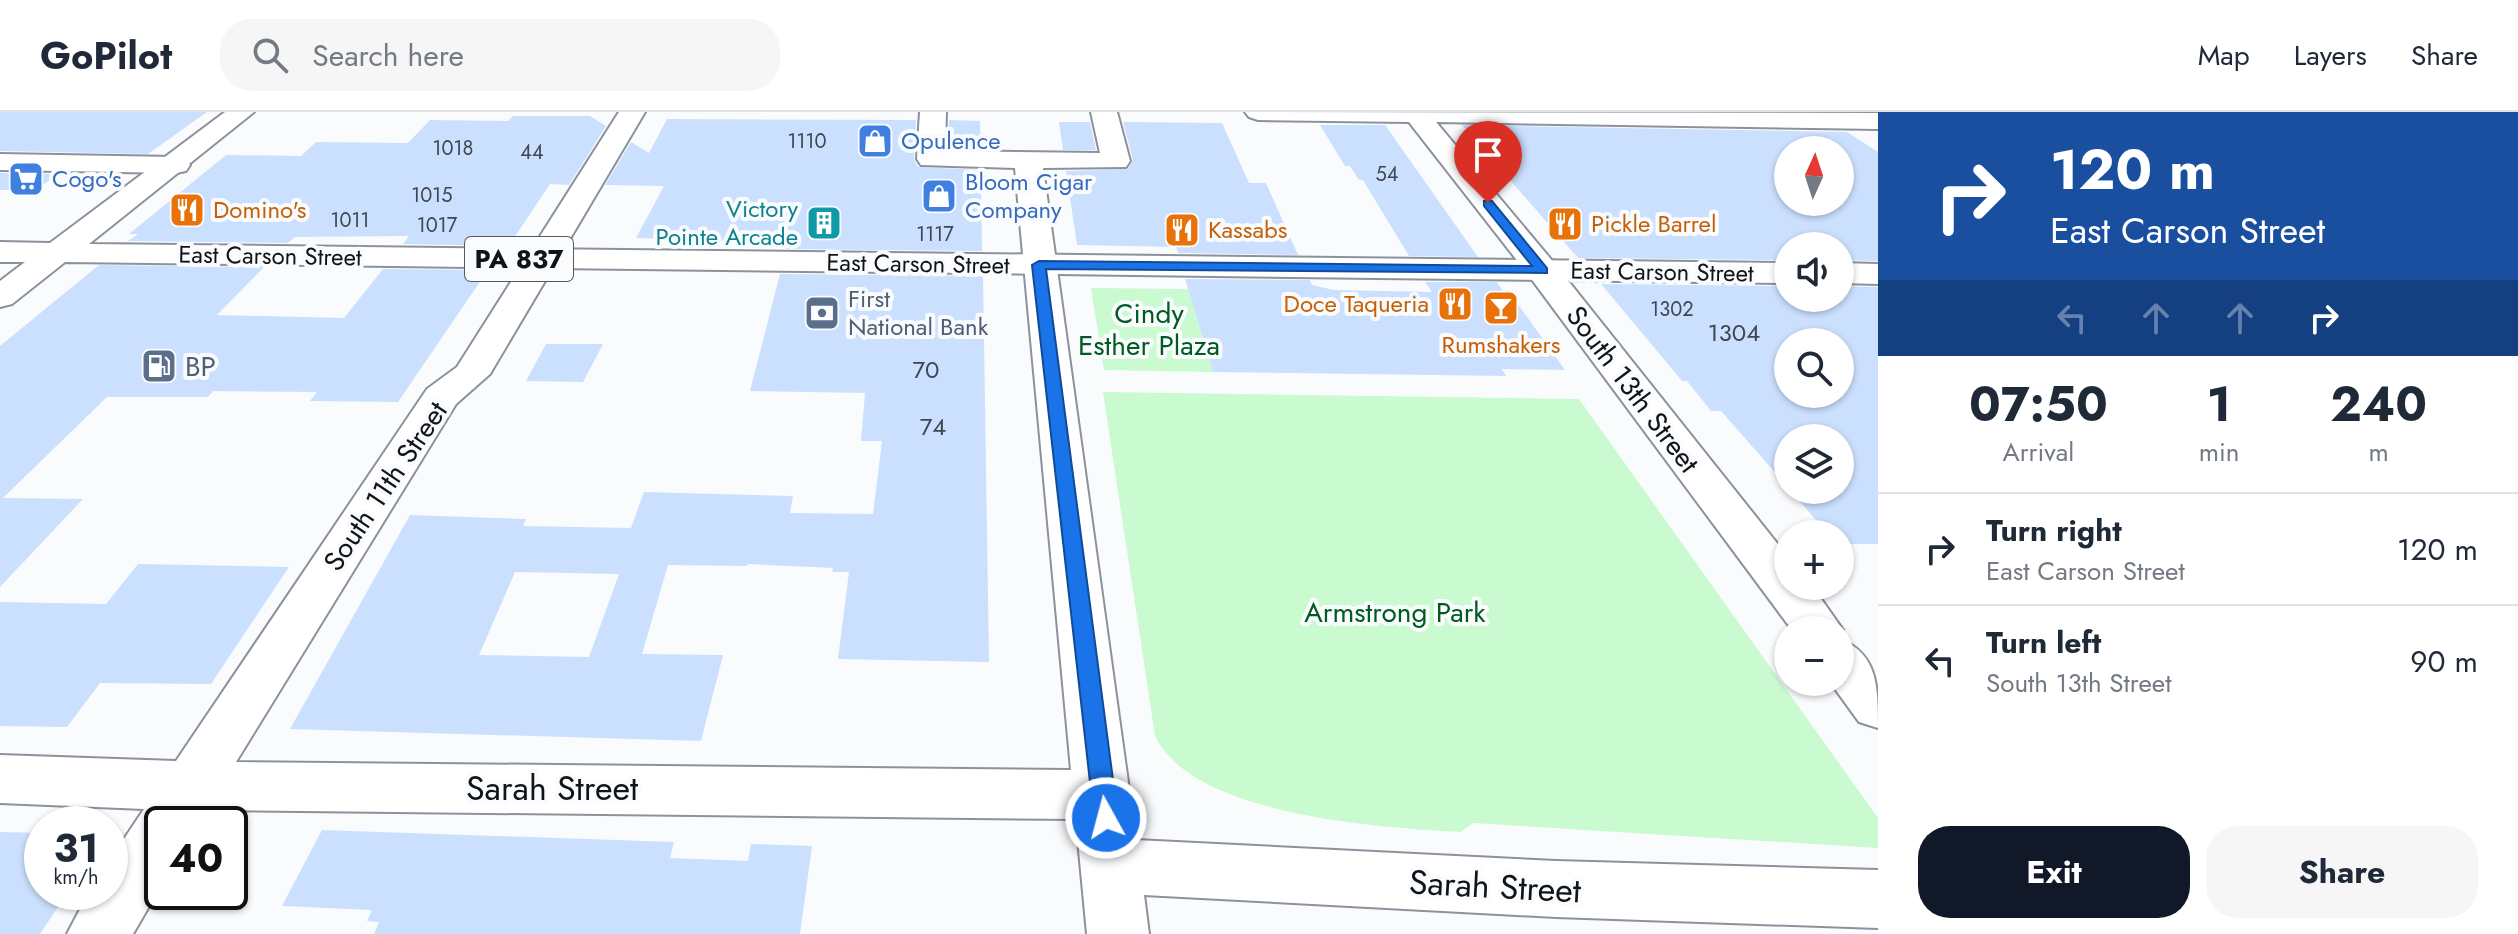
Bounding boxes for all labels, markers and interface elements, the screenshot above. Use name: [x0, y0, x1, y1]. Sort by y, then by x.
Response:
search box: [220, 19, 780, 91]
text: GoPilot: [40, 28, 172, 83]
icon: search: [248, 33, 292, 77]
text: Search here: [312, 34, 464, 77]
text: Map: [2198, 35, 2250, 76]
text: Layers: [2294, 35, 2367, 76]
text: Share: [2411, 35, 2478, 76]
pin: [1454, 121, 1522, 203]
shop icon: Opulence: [856, 122, 894, 160]
place label: Opulence: [901, 123, 1001, 158]
house number: 1110: [788, 127, 827, 156]
text: 120 m: [2050, 129, 2215, 210]
icon: arrive: [1466, 133, 1510, 177]
house number: 1018: [433, 134, 473, 163]
north arrow: [1774, 136, 1854, 216]
map controls: [1774, 136, 1854, 696]
house number: 44: [520, 138, 544, 167]
icon: right: [1918, 144, 2022, 248]
supermarket icon: Cogo's: [7, 160, 45, 198]
house number: 54: [1376, 160, 1399, 189]
place label: Cogo's: [52, 161, 122, 196]
place label: Bloom Cigar Company: [965, 164, 1093, 227]
shop icon: Bloom Cigar Company: [920, 177, 958, 215]
house number: 1015: [411, 181, 453, 210]
restaurant icon: Domino's: [168, 191, 206, 229]
place label: Victory Pointe Arcade: [656, 191, 798, 254]
place label: Domino's: [213, 192, 306, 227]
building icon: Victory Pointe Arcade: [805, 204, 843, 242]
text: East Carson Street: [2050, 204, 2325, 256]
restaurant icon: Pickle Barrel: [1546, 205, 1584, 243]
house number: 1011: [331, 206, 370, 235]
place label: Pickle Barrel: [1591, 206, 1716, 241]
house number: 1017: [417, 211, 458, 240]
restaurant icon: Kassabs: [1163, 211, 1201, 249]
place label: Kassabs: [1208, 212, 1287, 247]
house number: 1117: [916, 220, 954, 249]
button: sound: [1774, 232, 1854, 312]
street label: East Carson Street: [178, 236, 362, 275]
road number: PA 837: [465, 237, 573, 281]
street label: East Carson Street: [826, 244, 1010, 283]
street label: East Carson Street: [1570, 252, 1754, 291]
place label: First National Bank: [848, 281, 989, 344]
restaurant icon: Doce Taqueria: [1436, 285, 1474, 323]
place label: Doce Taqueria: [1284, 286, 1429, 321]
bar icon: Rumshakers: [1482, 289, 1520, 327]
park label: Cindy Esther Plaza: [1078, 293, 1220, 366]
bank icon: First National Bank: [803, 294, 841, 332]
house number: 1302: [1650, 295, 1694, 324]
icon: left: [2050, 296, 2094, 340]
icon: ahead: [2134, 296, 2178, 340]
icon: ahead: [2218, 296, 2262, 340]
icon: right: [2302, 296, 2346, 340]
street label: South 13th Street: [1556, 297, 1709, 482]
house number: 1304: [1708, 315, 1760, 350]
place label: Rumshakers: [1441, 327, 1561, 362]
button: search: [1774, 328, 1854, 408]
place label: BP: [185, 346, 216, 387]
fuel station icon: BP: [140, 347, 178, 385]
house number: 70: [913, 352, 940, 387]
text: 07:50: [1969, 370, 2108, 439]
text: 1: [2207, 370, 2231, 439]
text: 240: [2330, 370, 2427, 439]
street label: South 11th Street: [313, 393, 458, 579]
house number: 74: [920, 409, 946, 444]
button: layers: [1774, 424, 1854, 504]
text: Arrival: [2003, 433, 2074, 471]
text: min: [2199, 433, 2239, 471]
text: m: [2369, 433, 2389, 471]
text: Turn right: [1986, 509, 2122, 552]
button: +: [1774, 520, 1854, 600]
icon: right: [1918, 527, 1962, 571]
text: 120 m: [2397, 528, 2478, 571]
text: East Carson Street: [1986, 552, 2185, 590]
park label: Armstrong Park: [1304, 592, 1486, 633]
button: −: [1774, 616, 1854, 696]
text: Turn left: [1986, 621, 2101, 664]
icon: left: [1918, 639, 1962, 683]
text: 90 m: [2410, 640, 2478, 683]
text: South 13th Street: [1986, 664, 2171, 702]
street label: Sarah Street: [466, 764, 638, 813]
position arrow: [1064, 776, 1148, 860]
speed limit sign: 40: [144, 806, 248, 910]
text: 31: [53, 819, 99, 877]
button: Exit: [1918, 826, 2190, 918]
button: Share: [2206, 826, 2478, 918]
street label: Sarah Street: [1408, 858, 1582, 915]
text: km/h: [53, 863, 99, 892]

